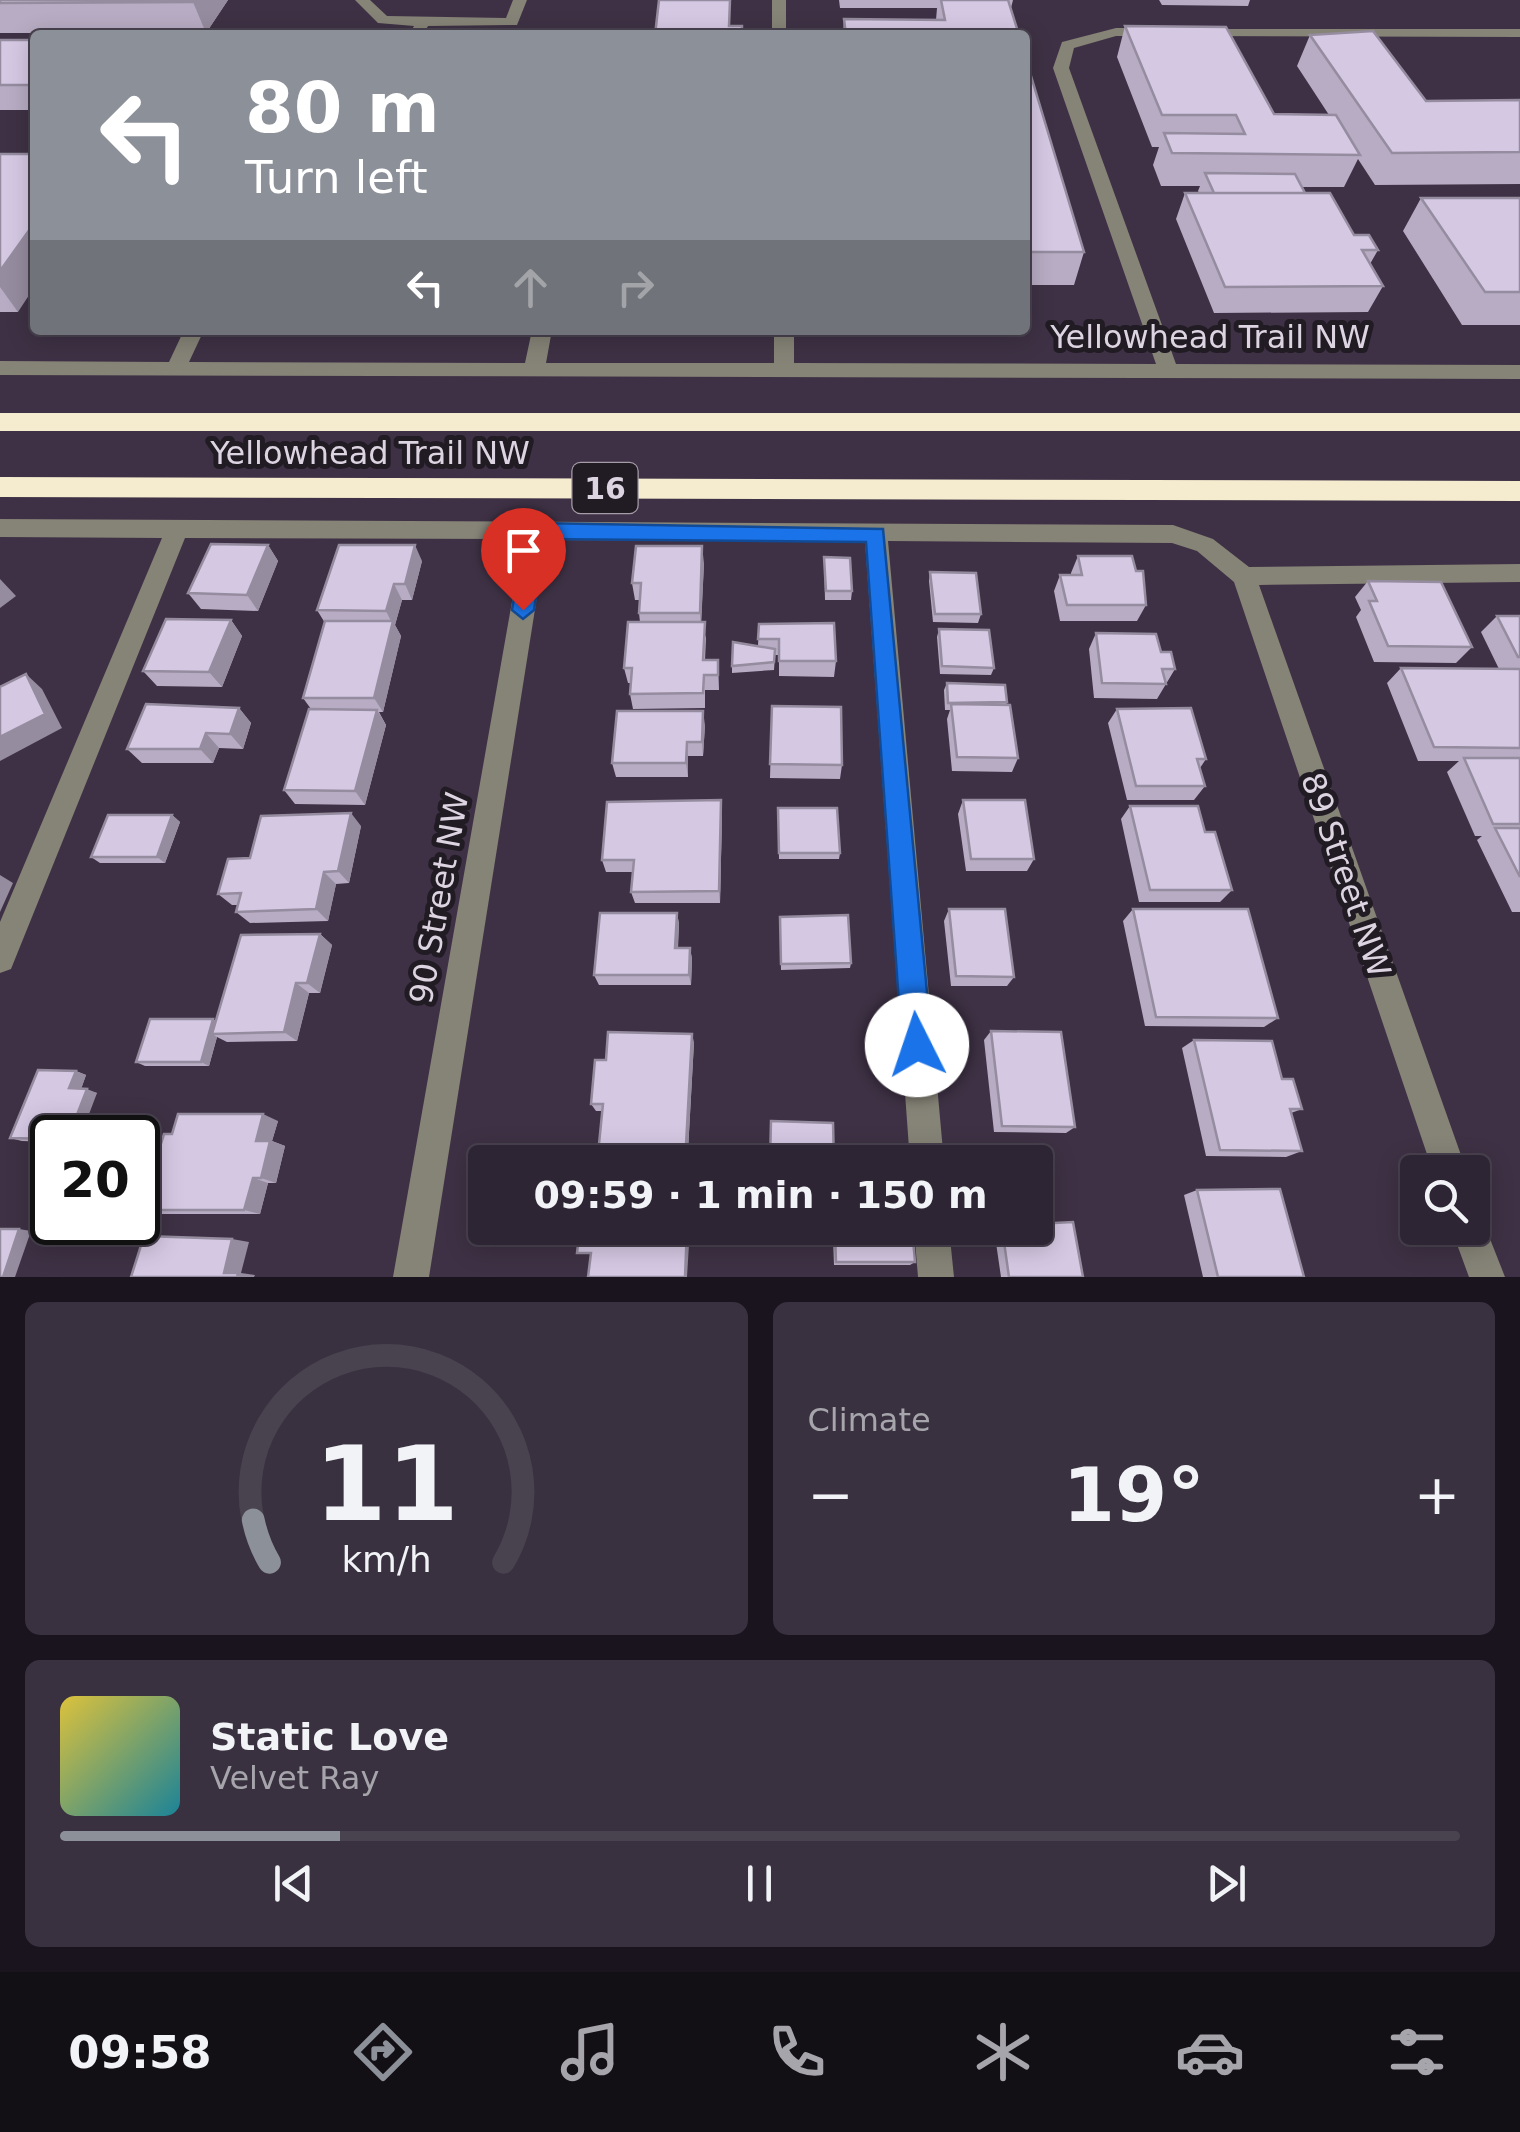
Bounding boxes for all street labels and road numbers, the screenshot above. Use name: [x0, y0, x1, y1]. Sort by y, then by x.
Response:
street label: Yellowhead Trail NW: [1049, 318, 1370, 356]
street label: Yellowhead Trail NW: [209, 434, 530, 472]
road number: 16: [572, 463, 638, 513]
street label: 89 Street NW: [1293, 768, 1399, 982]
street label: 90 Street NW: [402, 789, 476, 1007]

